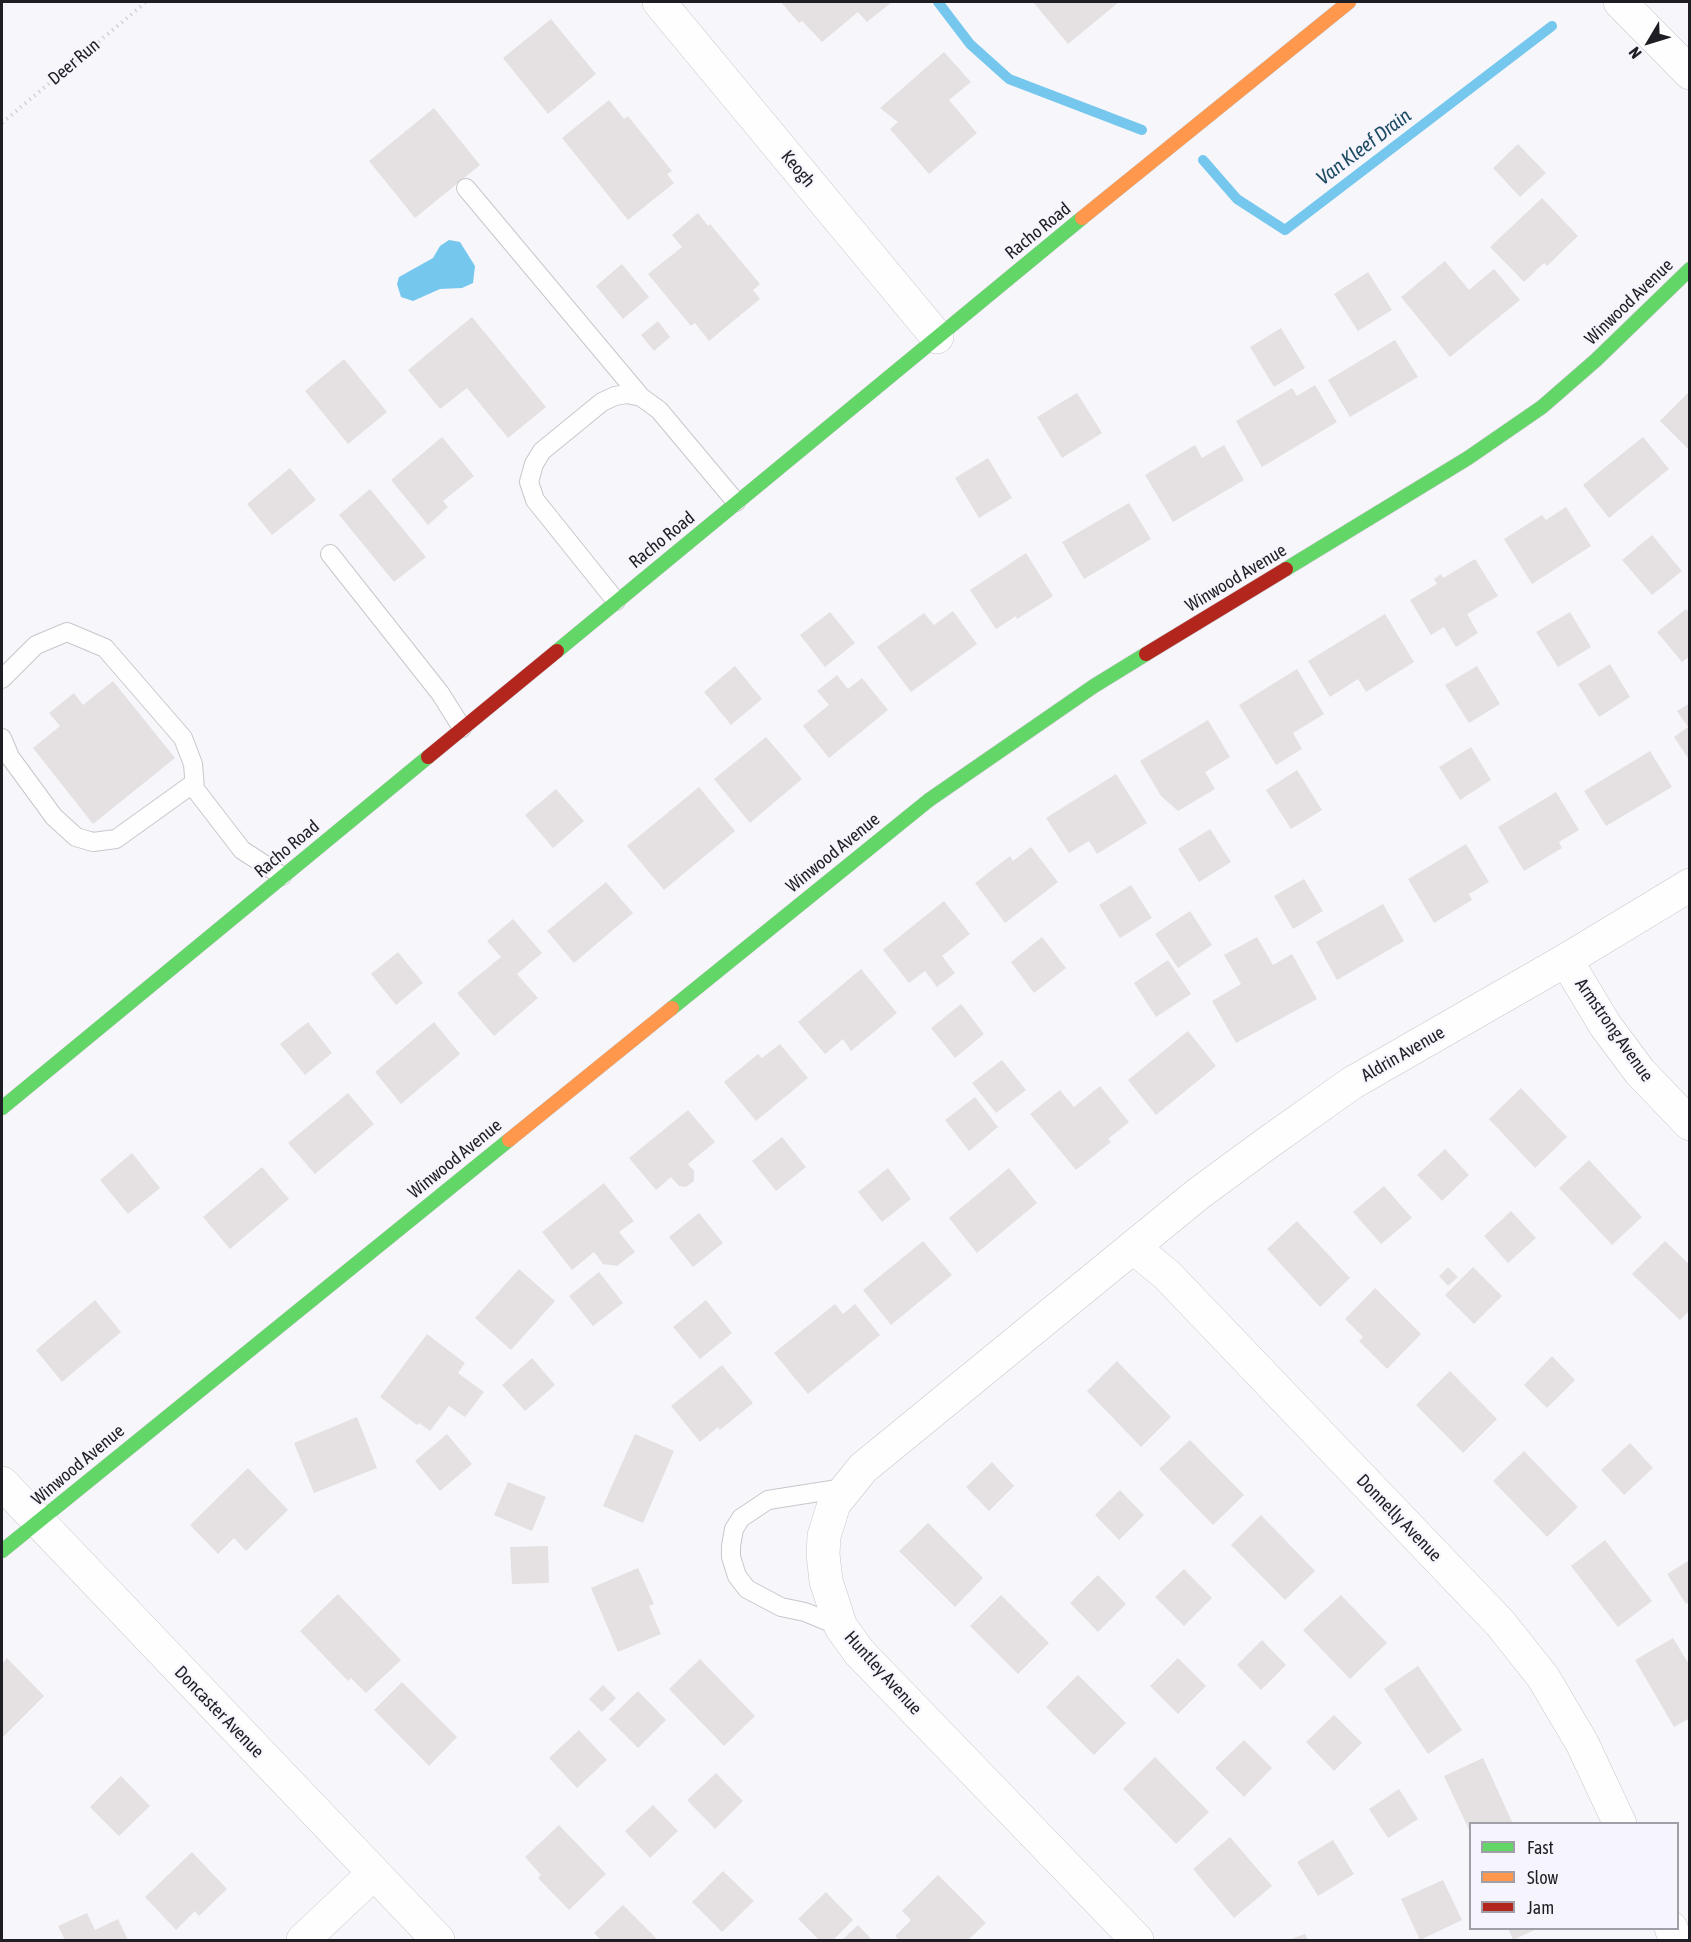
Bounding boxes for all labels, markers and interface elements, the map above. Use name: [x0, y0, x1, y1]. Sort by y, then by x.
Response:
north arrow: [1619, 12, 1679, 72]
street label: Deer Run: [44, 34, 104, 90]
text: N: [1625, 44, 1645, 62]
water label: Van Kleef Drain: [1312, 104, 1416, 190]
street label: Keogh: [776, 146, 820, 192]
street label: Racho Road: [1001, 198, 1075, 264]
street label: Winwood Avenue: [1580, 255, 1678, 349]
street label: Racho Road: [625, 507, 699, 573]
street label: Winwood Avenue: [1181, 539, 1291, 617]
street label: Winwood Avenue: [782, 809, 884, 897]
street label: Racho Road: [250, 816, 324, 882]
street label: Armstrong Avenue: [1570, 974, 1658, 1086]
street label: Aldrin Avenue: [1358, 1022, 1448, 1086]
street label: Winwood Avenue: [404, 1115, 506, 1203]
street label: Winwood Avenue: [27, 1420, 129, 1510]
street label: Donnelly Avenue: [1352, 1470, 1446, 1566]
street label: Huntley Avenue: [840, 1627, 926, 1719]
street label: Doncaster Avenue: [170, 1662, 268, 1762]
legend: [1469, 1822, 1679, 1930]
text: Fast: [1527, 1837, 1554, 1858]
text: Slow: [1527, 1867, 1558, 1888]
text: Jam: [1527, 1897, 1554, 1918]

